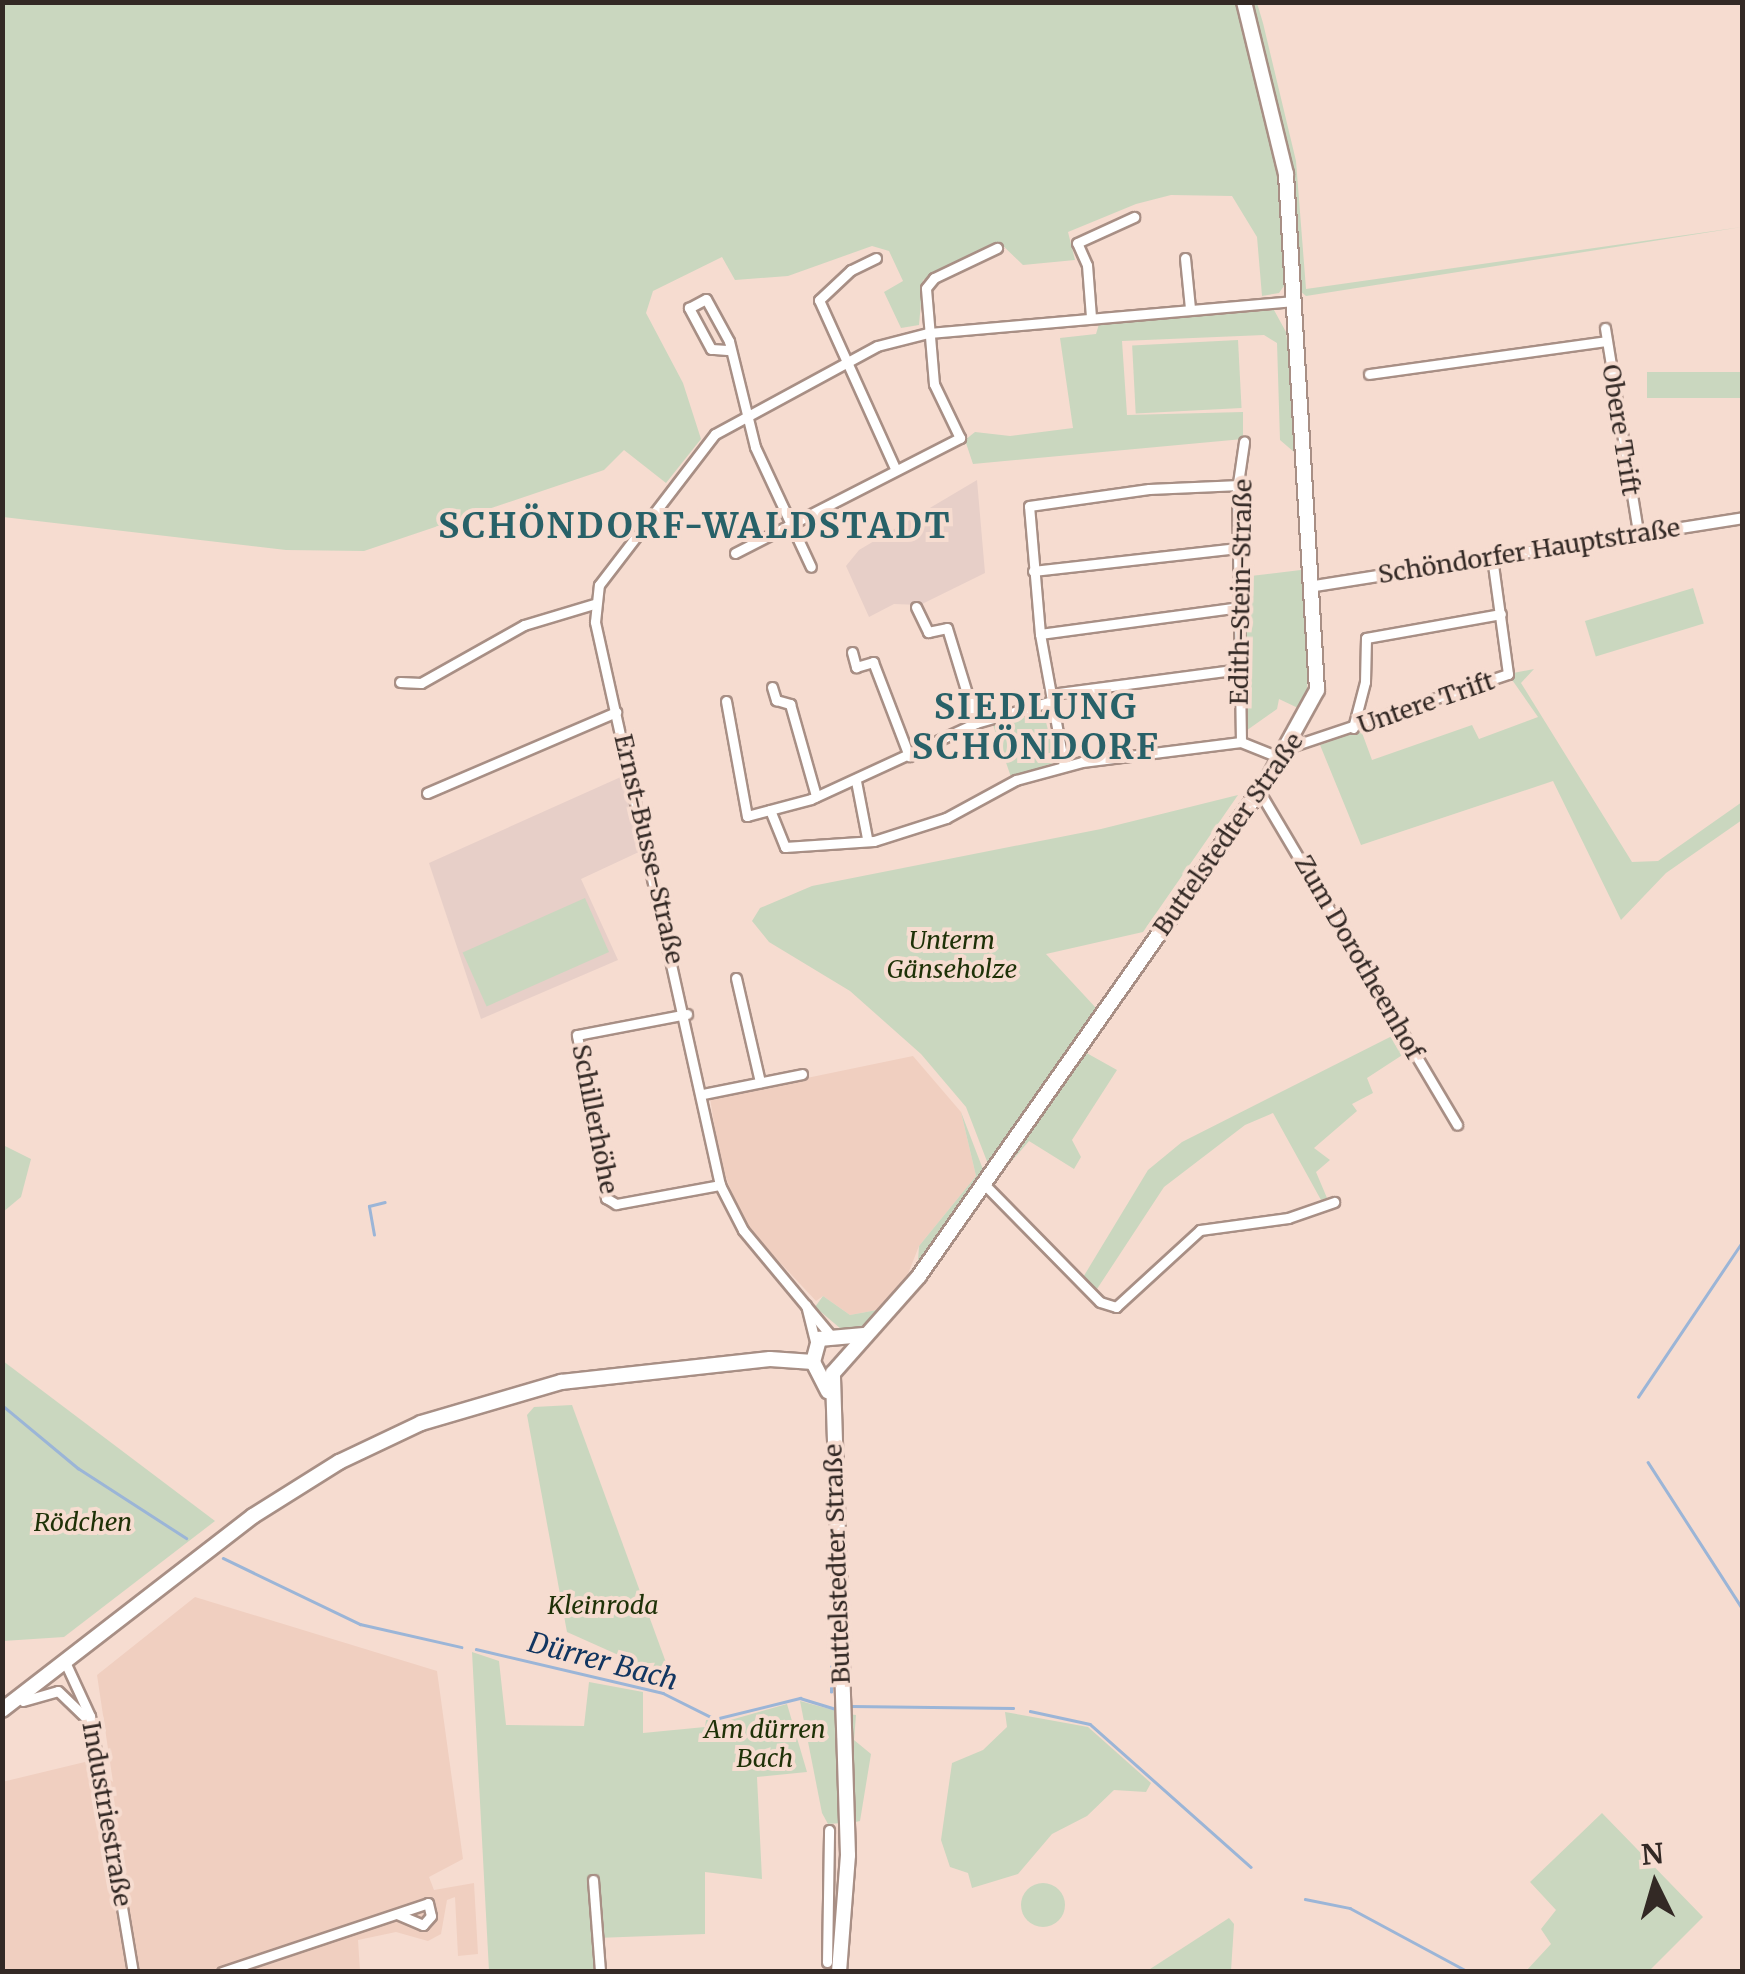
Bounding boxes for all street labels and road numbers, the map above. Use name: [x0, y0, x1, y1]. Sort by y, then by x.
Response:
street label: Obere Trift: [1596, 362, 1646, 498]
street label: Edith-Stein-Straße: [1224, 479, 1258, 705]
street label: Schöndorfer Hauptstraße: [1376, 512, 1682, 590]
street label: Untere Trift: [1354, 666, 1498, 740]
street label: Buttelstedter Straße: [1147, 727, 1309, 941]
street label: Ernst-Busse-Straße: [608, 731, 690, 967]
street label: Zum Dorotheenhof: [1288, 850, 1430, 1064]
street label: Schillerhöhe: [566, 1042, 624, 1196]
street label: Buttelstedter Straße: [818, 1443, 856, 1685]
street label: Industriestraße: [76, 1719, 138, 1909]

